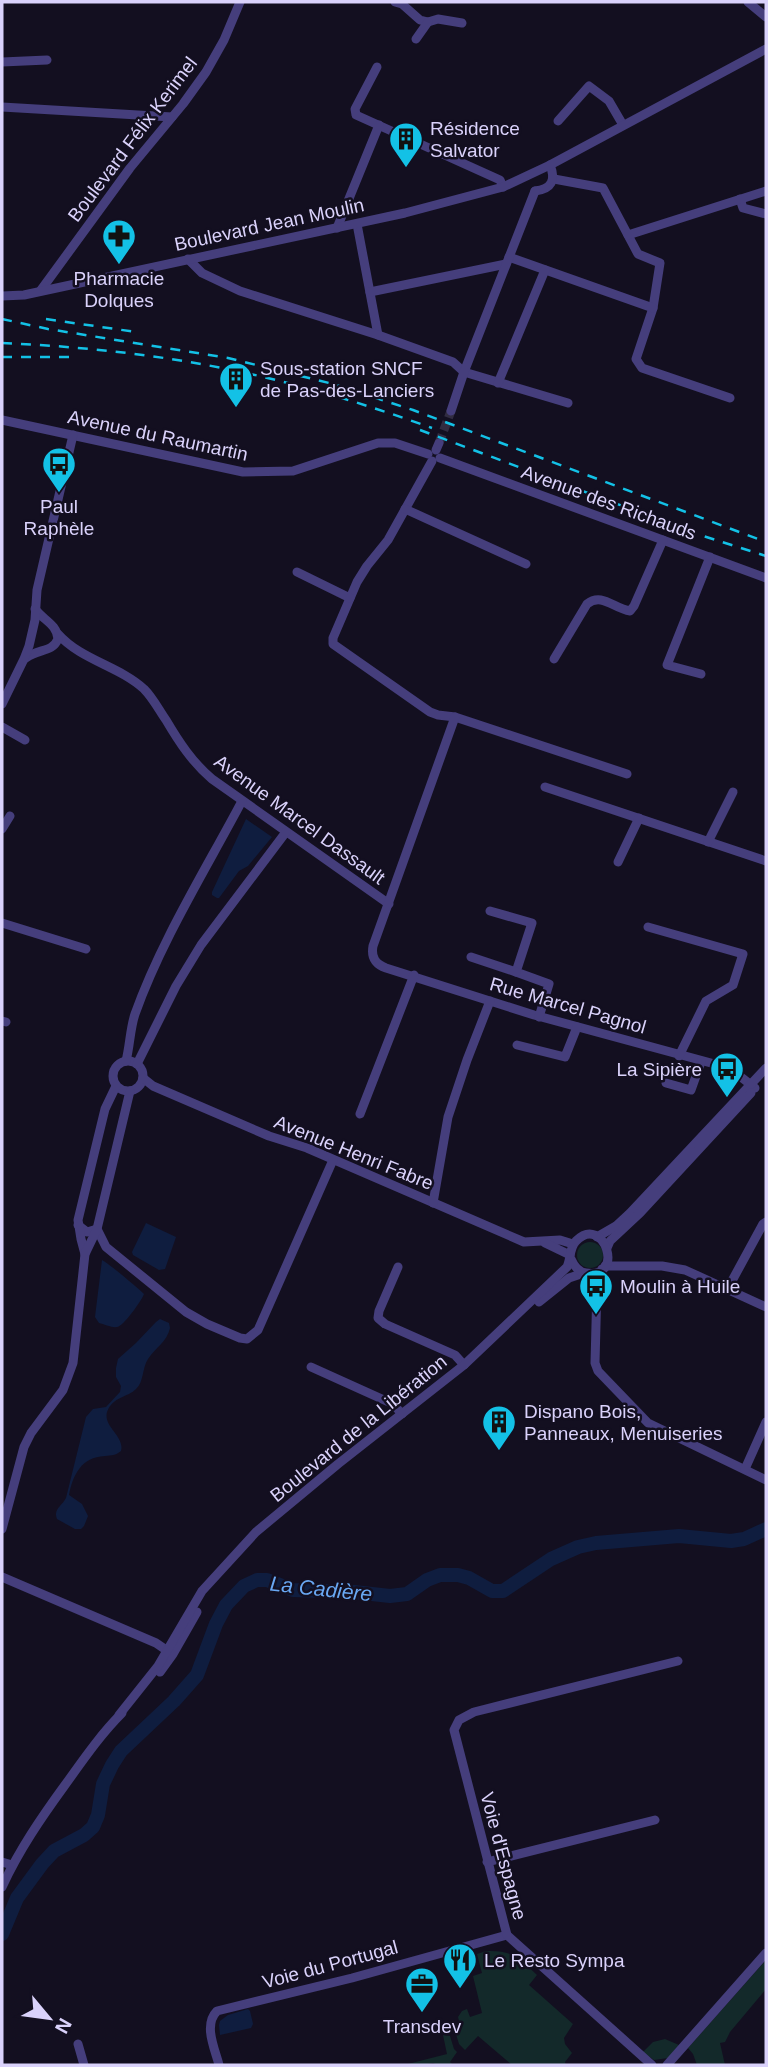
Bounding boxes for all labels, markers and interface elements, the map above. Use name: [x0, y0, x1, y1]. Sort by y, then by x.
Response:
street label: Boulevard Félix Kerimel: [64, 53, 201, 226]
place label: Résidence Salvator: [430, 118, 520, 161]
building icon: Résidence Salvator: [387, 120, 425, 169]
street label: Boulevard Jean Moulin: [172, 194, 366, 255]
pharmacy icon: Pharmacie Dolques: [100, 217, 138, 266]
place label: Pharmacie Dolques: [74, 268, 164, 311]
place label: Sous-station SNCF de Pas-des-Lanciers: [260, 358, 434, 401]
building icon: Sous-station SNCF de Pas-des-Lanciers: [217, 360, 255, 409]
street label: Avenue du Raumartin: [66, 406, 250, 465]
bus stop icon: Paul Raphèle: [40, 445, 78, 494]
street label: Avenue des Richauds: [519, 461, 699, 544]
place label: Paul Raphèle: [24, 496, 94, 539]
street label: Avenue Marcel Dassault: [210, 750, 390, 889]
street label: Rue Marcel Pagnol: [487, 973, 648, 1038]
bus stop icon: La Sipière: [708, 1050, 746, 1099]
place label: La Sipière: [616, 1059, 702, 1080]
street label: Avenue Henri Fabre: [271, 1111, 436, 1194]
bus stop icon: Moulin à Huile: [577, 1267, 615, 1316]
place label: Moulin à Huile: [620, 1276, 740, 1297]
street label: Boulevard de la Libération: [266, 1351, 451, 1506]
place label: Dispano Bois, Panneaux, Menuiseries: [524, 1401, 723, 1444]
building icon: Dispano Bois, Panneaux, Menuiseries: [480, 1403, 518, 1452]
water label: La Cadière: [269, 1572, 373, 1605]
street label: Voie d'Espagne: [476, 1790, 531, 1922]
street label: Voie du Portugal: [260, 1936, 400, 1993]
restaurant icon: Le Resto Sympa: [441, 1941, 479, 1990]
place label: Le Resto Sympa: [484, 1950, 625, 1971]
office icon: Transdev: [403, 1965, 441, 2014]
north arrow: [14, 1983, 84, 2053]
text: N: [51, 2015, 76, 2037]
place label: Transdev: [383, 2016, 462, 2037]

